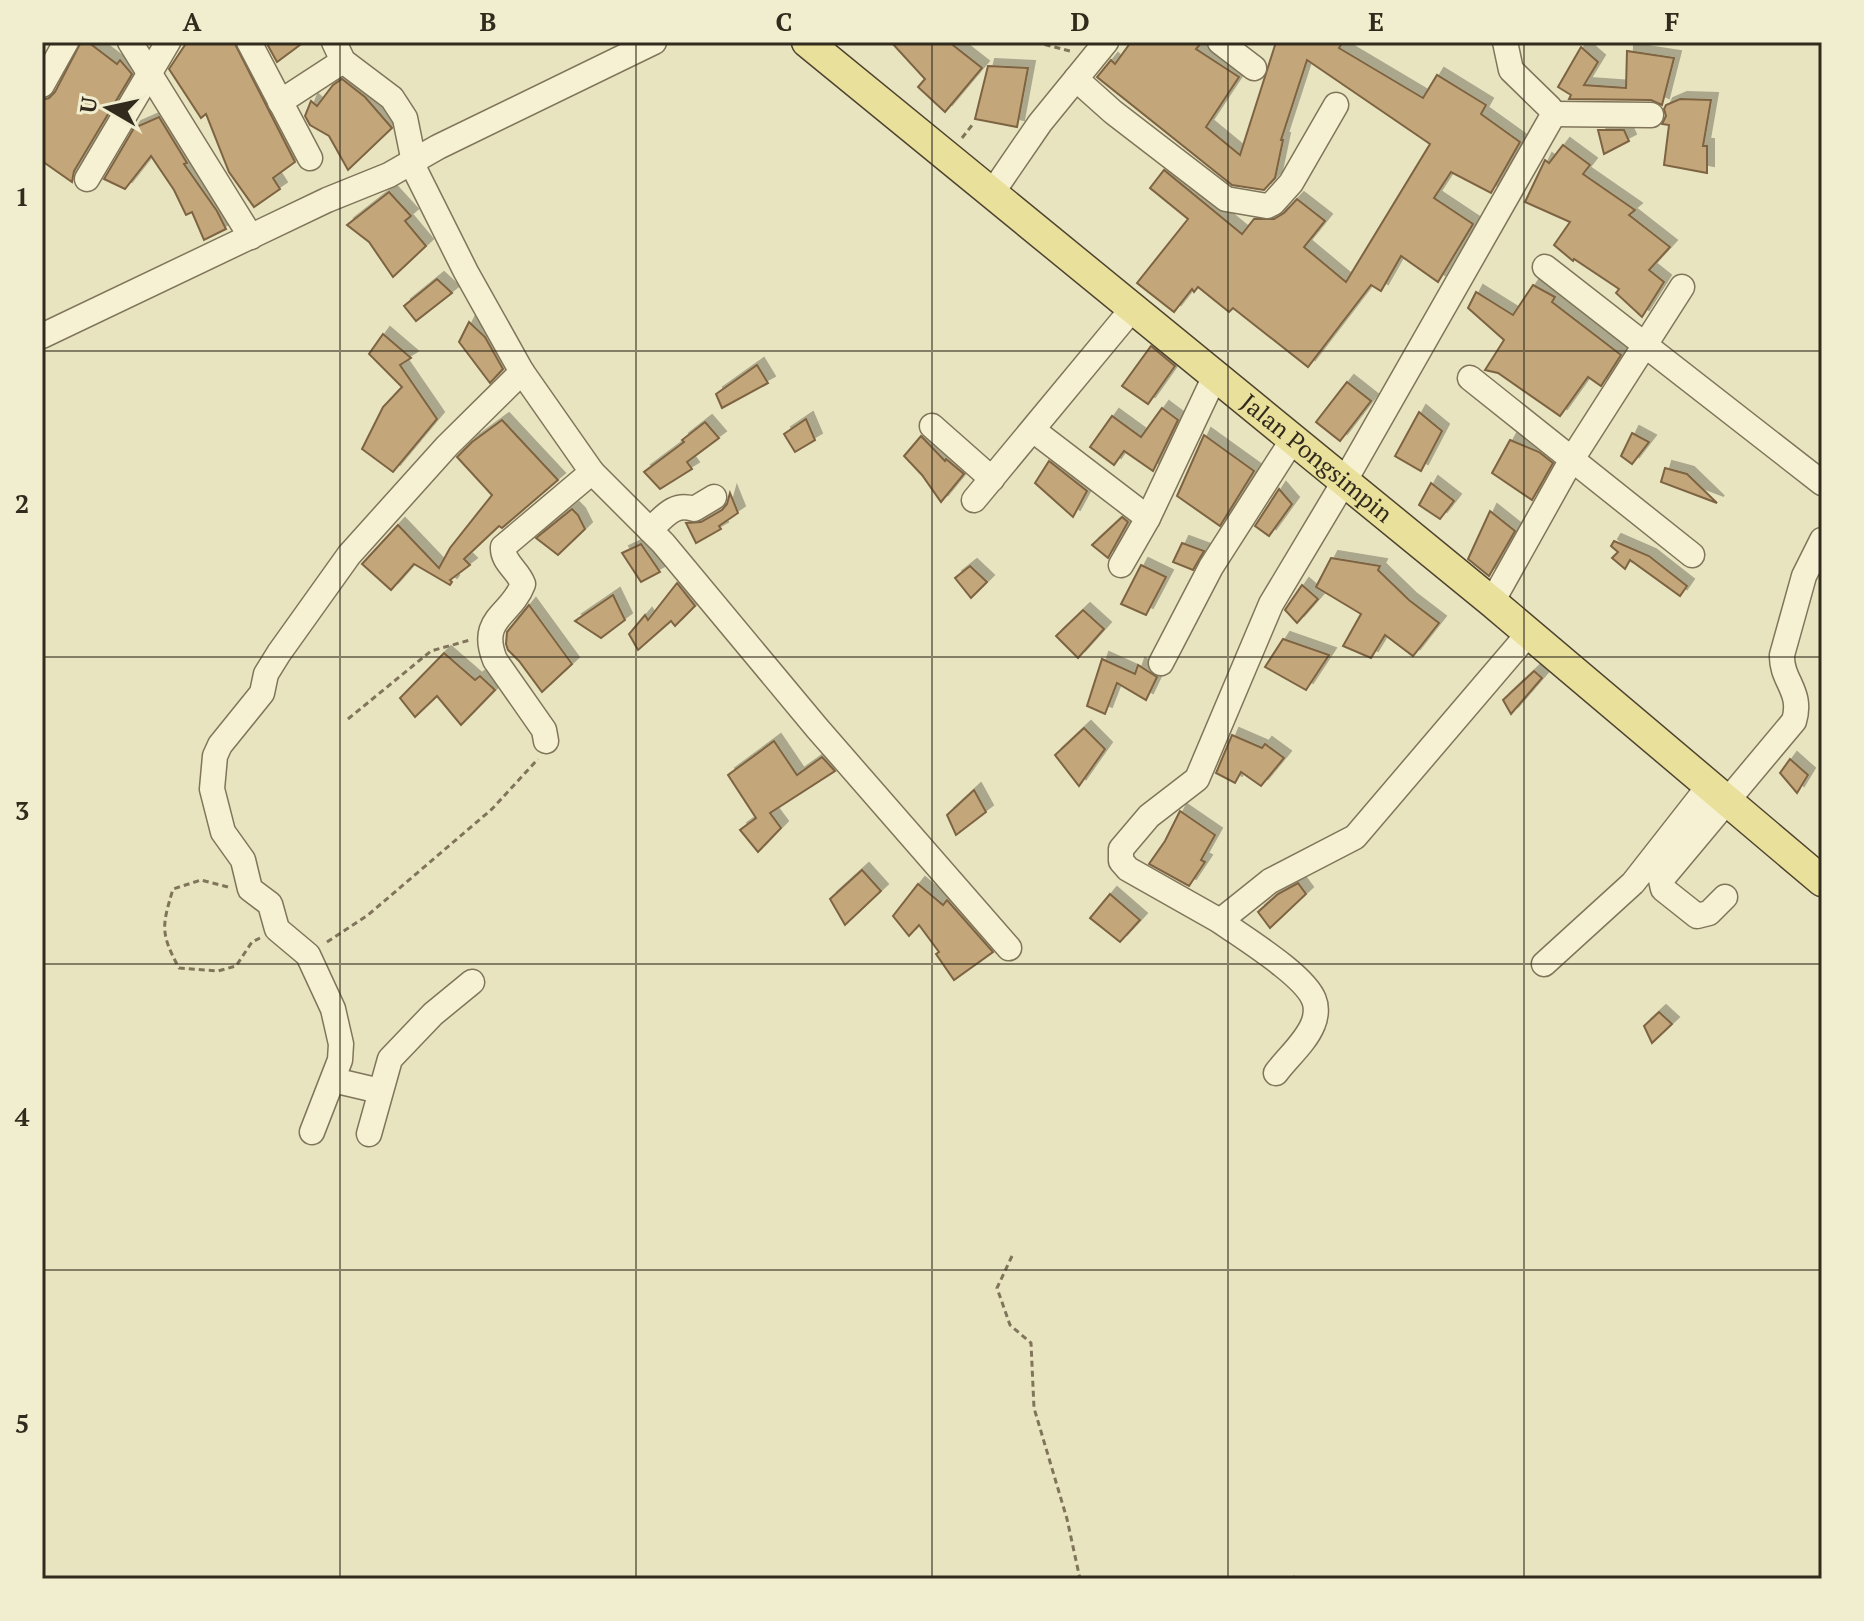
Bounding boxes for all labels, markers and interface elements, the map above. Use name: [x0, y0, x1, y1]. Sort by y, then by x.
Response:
text: A: [183, 4, 202, 38]
text: B: [480, 4, 496, 38]
text: C: [776, 4, 792, 38]
text: D: [1070, 4, 1090, 38]
text: E: [1368, 4, 1384, 38]
text: F: [1665, 4, 1680, 38]
north arrow: [68, 68, 148, 148]
text: U: [72, 94, 103, 115]
text: 1: [15, 179, 29, 213]
street label: Jalan Pongsimpin: [1235, 386, 1400, 529]
text: 2: [15, 486, 29, 520]
text: 3: [15, 793, 29, 827]
text: 4: [15, 1099, 30, 1133]
text: 5: [15, 1406, 29, 1440]

